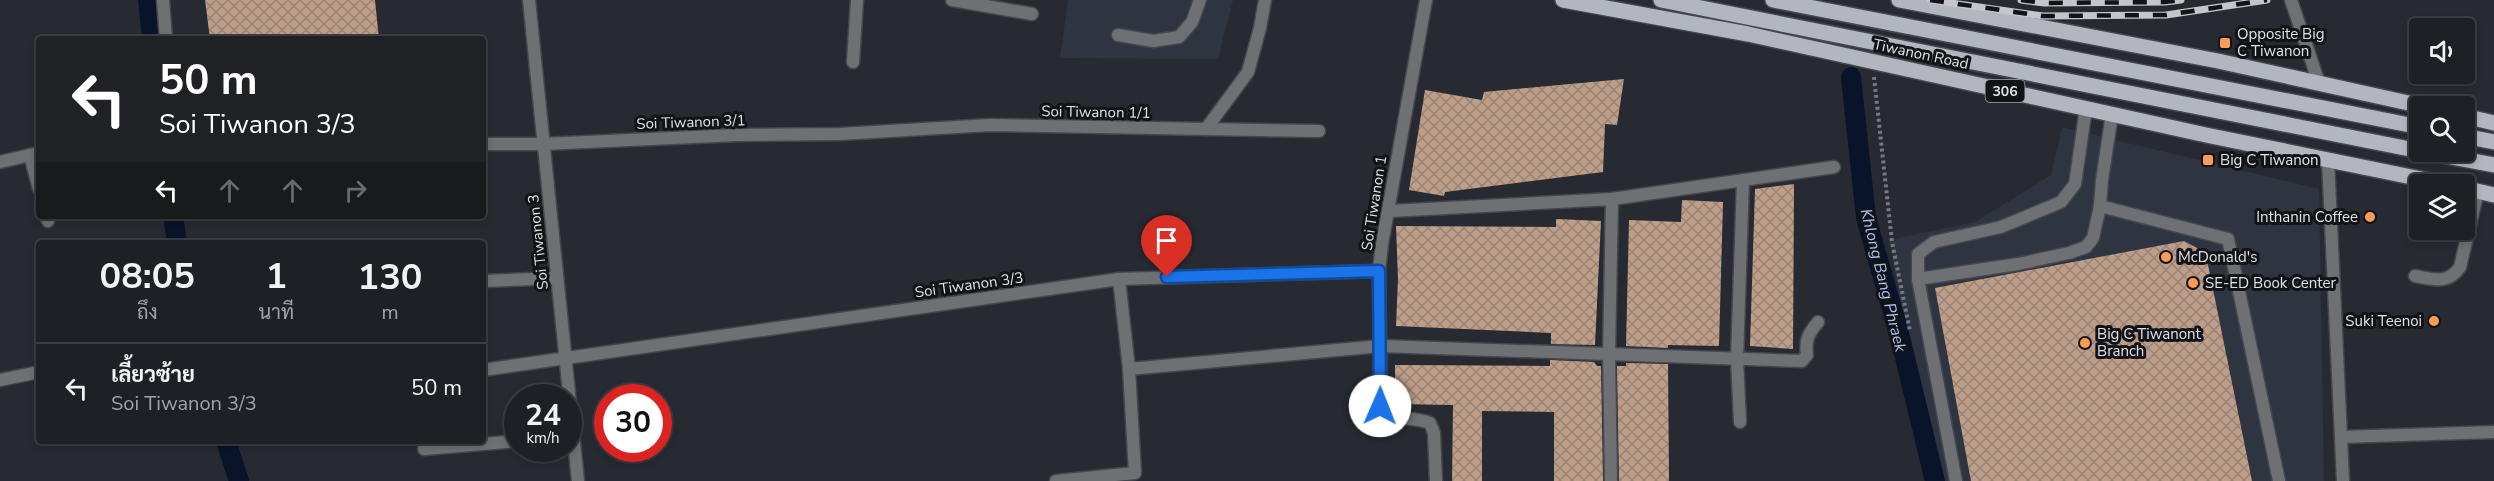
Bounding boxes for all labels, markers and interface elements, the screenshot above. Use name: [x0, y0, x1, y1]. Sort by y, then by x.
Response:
map controls: [2409, 18, 2475, 240]
button: sound: [2409, 18, 2475, 84]
place label: Opposite Big C Tiwanon: [2237, 24, 2324, 61]
street label: Tiwanon Road: [1871, 34, 1971, 74]
marker: Opposite Big C Tiwanon: [2218, 36, 2232, 50]
text: 50 m: [159, 52, 258, 109]
icon: left: [60, 60, 138, 138]
road number: 306: [1986, 80, 2024, 102]
button: search: [2409, 96, 2475, 162]
street label: Soi Tiwanon 1/1: [1041, 101, 1151, 123]
text: Soi Tiwanon 3/3: [159, 106, 356, 143]
street label: Soi Tiwanon 3/1: [636, 110, 746, 134]
place label: Big C Tiwanon: [2220, 150, 2319, 170]
marker: Big C Tiwanon: [2201, 153, 2215, 167]
street label: Soi Tiwanon 1: [1357, 154, 1391, 252]
icon: left: [150, 174, 183, 207]
icon: ahead: [213, 174, 246, 207]
icon: ahead: [276, 174, 309, 207]
icon: right: [339, 174, 372, 207]
button: layers: [2409, 174, 2475, 240]
street label: Soi Tiwanon 3: [523, 193, 553, 291]
water label: Khlong Bang Phraek: [1855, 206, 1912, 355]
place label: Inthanin Coffee: [2256, 207, 2358, 227]
marker: Inthanin Coffee: [2363, 210, 2377, 224]
pin: [1141, 215, 1192, 277]
icon: arrive: [1150, 224, 1183, 257]
place label: McDonald's: [2178, 247, 2257, 267]
marker: McDonald's: [2159, 250, 2173, 264]
text: 08:05: [100, 252, 195, 301]
text: 1: [265, 252, 287, 301]
text: 130: [358, 253, 422, 302]
street label: Soi Tiwanon 3/3: [913, 267, 1025, 303]
place label: SE-ED Book Center: [2205, 273, 2336, 293]
marker: SE-ED Book Center: [2186, 276, 2200, 290]
text: ถึง: [137, 299, 158, 326]
text: นาที: [258, 299, 294, 326]
text: m: [381, 299, 399, 326]
place label: Suki Teenoi: [2345, 311, 2422, 331]
marker: Suki Teenoi: [2427, 314, 2441, 328]
place label: Big C Tiwanont Branch: [2097, 324, 2202, 361]
marker: Big C Tiwanont Branch: [2078, 336, 2092, 350]
text: เลี้ยวซ้าย: [111, 360, 195, 390]
icon: left: [60, 372, 93, 405]
text: 50 m: [411, 373, 462, 403]
position arrow: [1348, 374, 1412, 438]
speed limit sign: 30: [594, 384, 672, 462]
text: Soi Tiwanon 3/3: [111, 390, 257, 417]
text: 24: [525, 395, 561, 436]
text: km/h: [526, 428, 560, 448]

